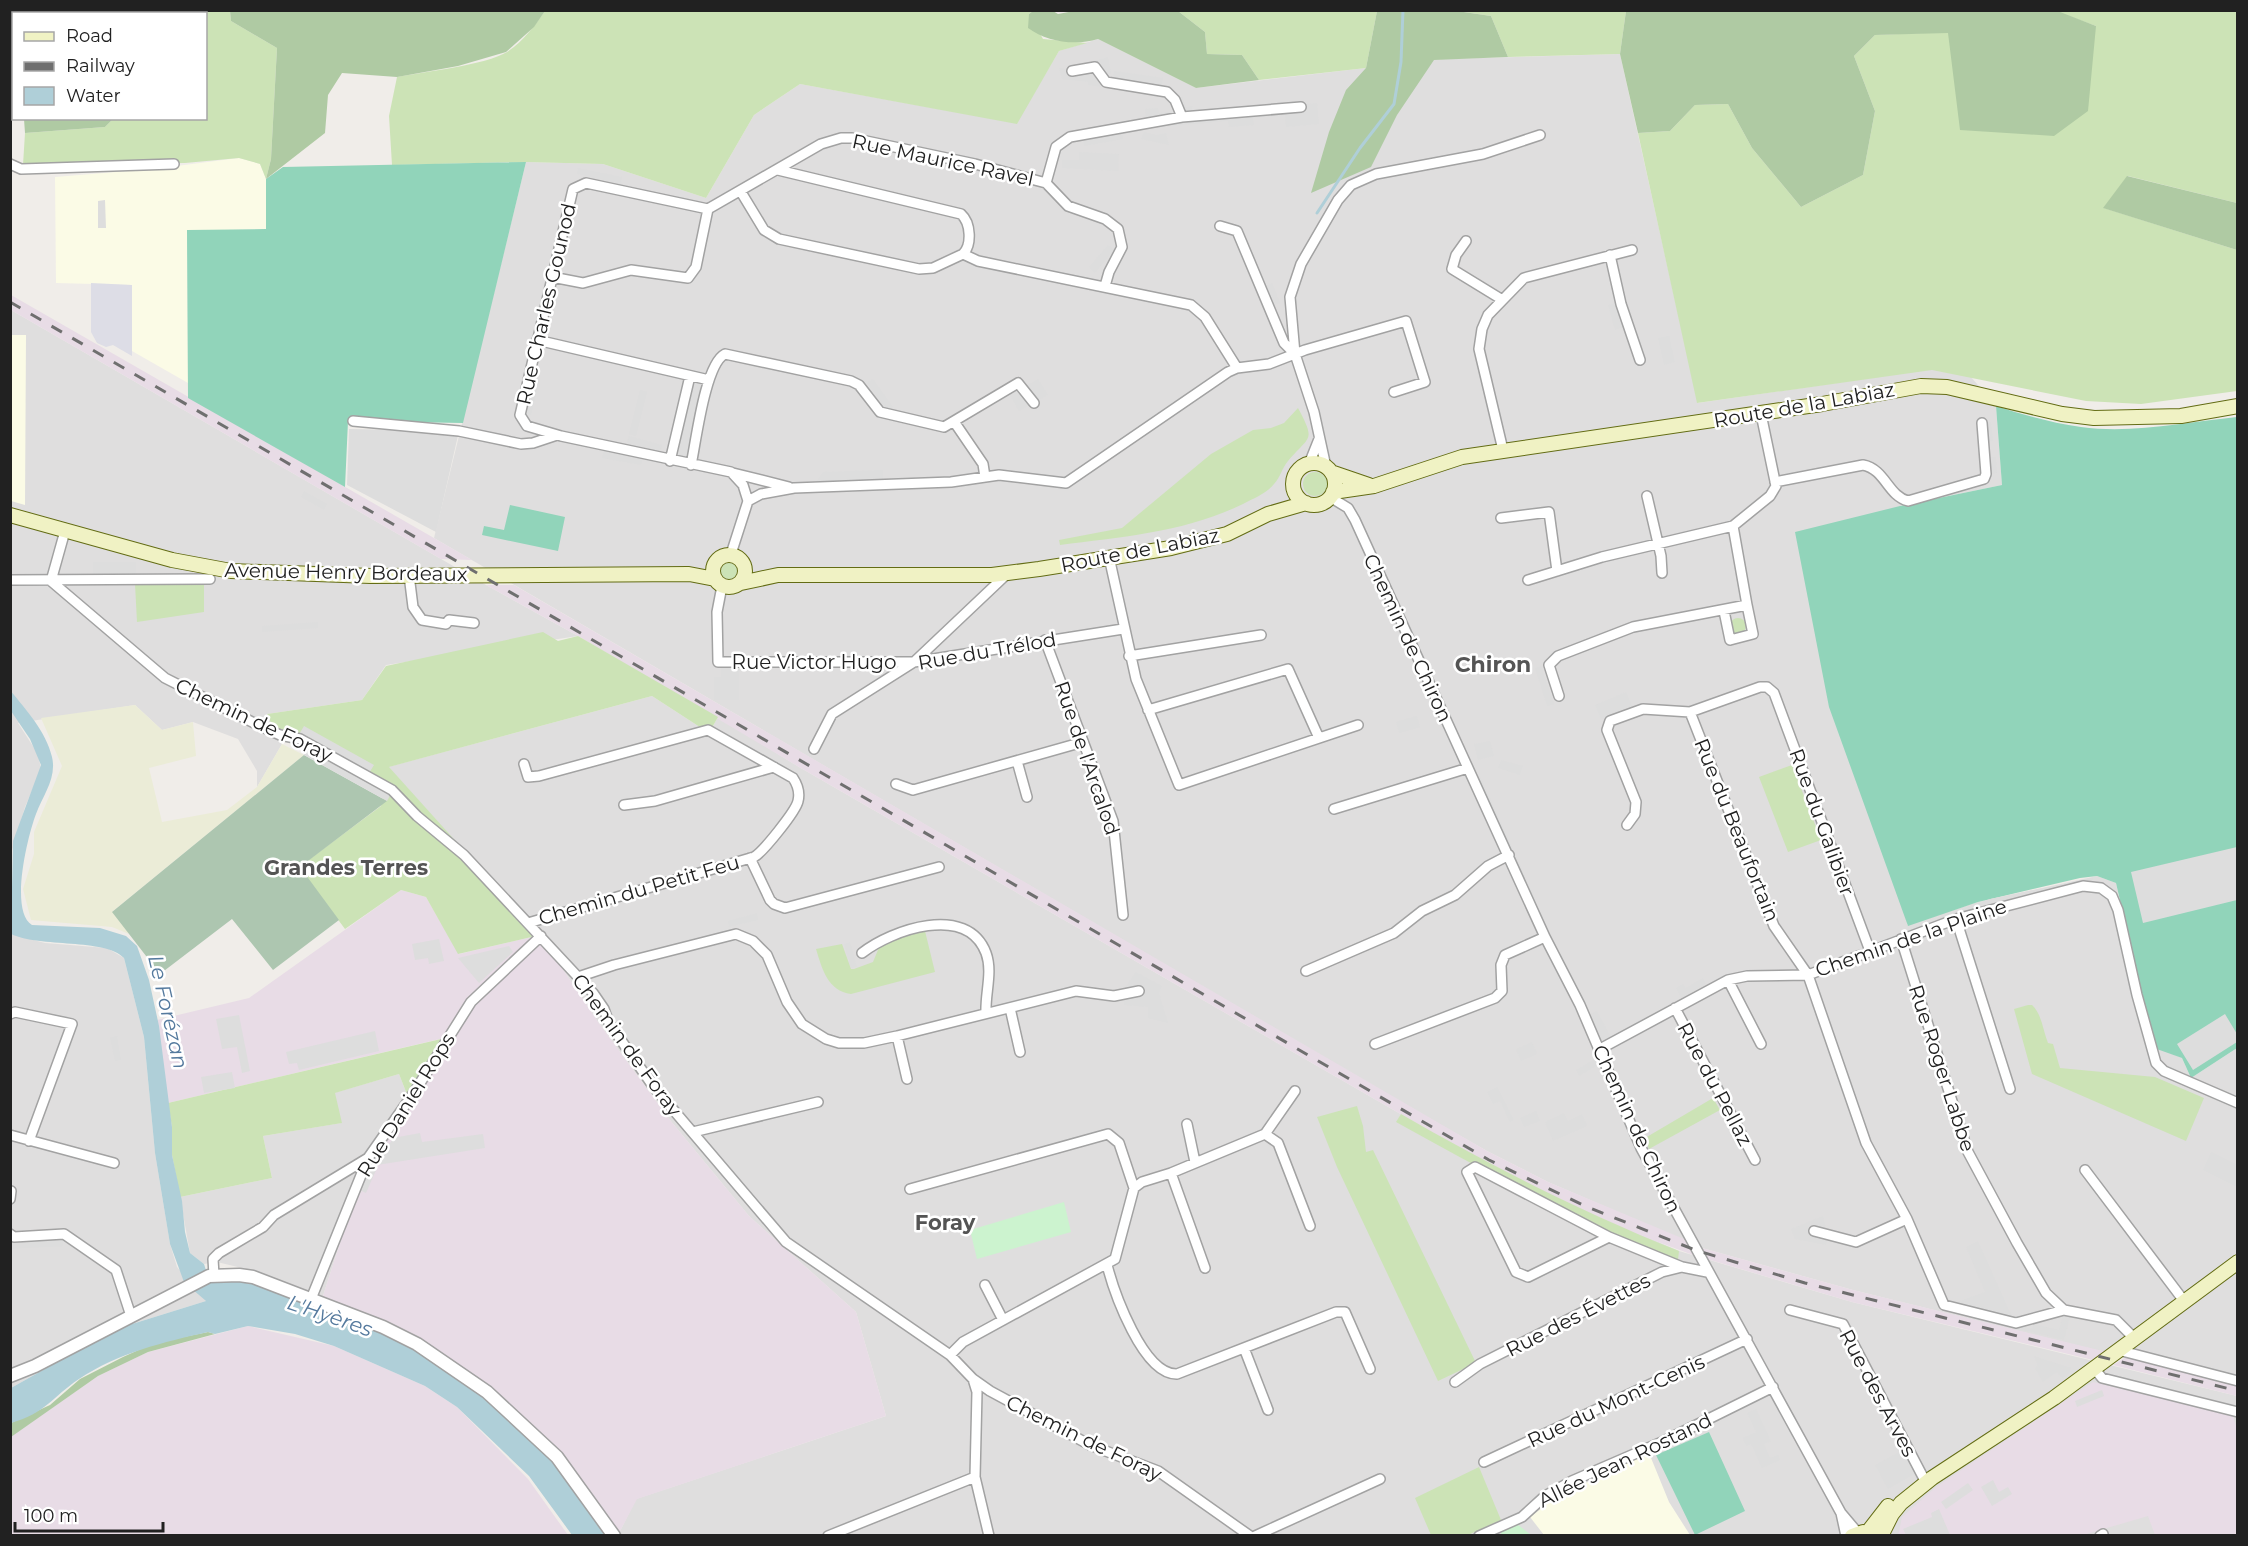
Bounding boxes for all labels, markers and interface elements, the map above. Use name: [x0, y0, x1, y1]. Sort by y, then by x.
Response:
legend: [12, 12, 207, 120]
text: Road: [66, 25, 113, 47]
text: Railway: [66, 55, 135, 77]
text: Water: [66, 85, 121, 107]
street label: Rue Maurice Ravel: [850, 129, 1036, 191]
street label: Rue Charles Gounod: [511, 201, 581, 407]
street label: Route de la Labiaz: [1712, 377, 1896, 433]
street label: Route de Labiaz: [1059, 523, 1221, 577]
street label: Chemin de Chiron: [1358, 550, 1458, 726]
street label: Avenue Henry Bordeaux: [224, 558, 468, 586]
street label: Rue du Trélod: [916, 627, 1058, 675]
street label: Rue Victor Hugo: [731, 650, 897, 674]
district label: Chiron: [1455, 651, 1531, 678]
street label: Chemin de Foray: [172, 673, 336, 767]
street label: Rue de l'Arcalod: [1049, 678, 1125, 838]
street label: Rue du Beaufortain: [1689, 735, 1785, 925]
street label: Rue du Galibier: [1784, 745, 1860, 899]
street label: Chemin du Petit Feu: [536, 850, 742, 930]
district label: Grandes Terres: [264, 855, 428, 880]
street label: Chemin de la Plaine: [1812, 894, 2010, 982]
water label: Le Forézan: [143, 952, 194, 1071]
street label: Chemin de Foray: [567, 969, 687, 1121]
street label: Rue Roger Labbe: [1904, 982, 1980, 1154]
street label: Rue du Pellaz: [1672, 1018, 1758, 1150]
street label: Rue Daniel Rops: [352, 1028, 460, 1182]
street label: Chemin de Chiron: [1587, 1041, 1687, 1217]
district label: Foray: [915, 1210, 976, 1235]
street label: Rue des Évettes: [1502, 1268, 1655, 1362]
water label: L'Hyères: [284, 1289, 376, 1342]
street label: Rue des Arves: [1834, 1325, 1922, 1461]
street label: Rue du Mont-Cenis: [1524, 1349, 1709, 1453]
street label: Chemin de Foray: [1002, 1390, 1166, 1486]
street label: Allée Jean Rostand: [1534, 1408, 1716, 1512]
scale bar: [15, 1495, 164, 1533]
text: 100 m: [24, 1505, 78, 1527]

